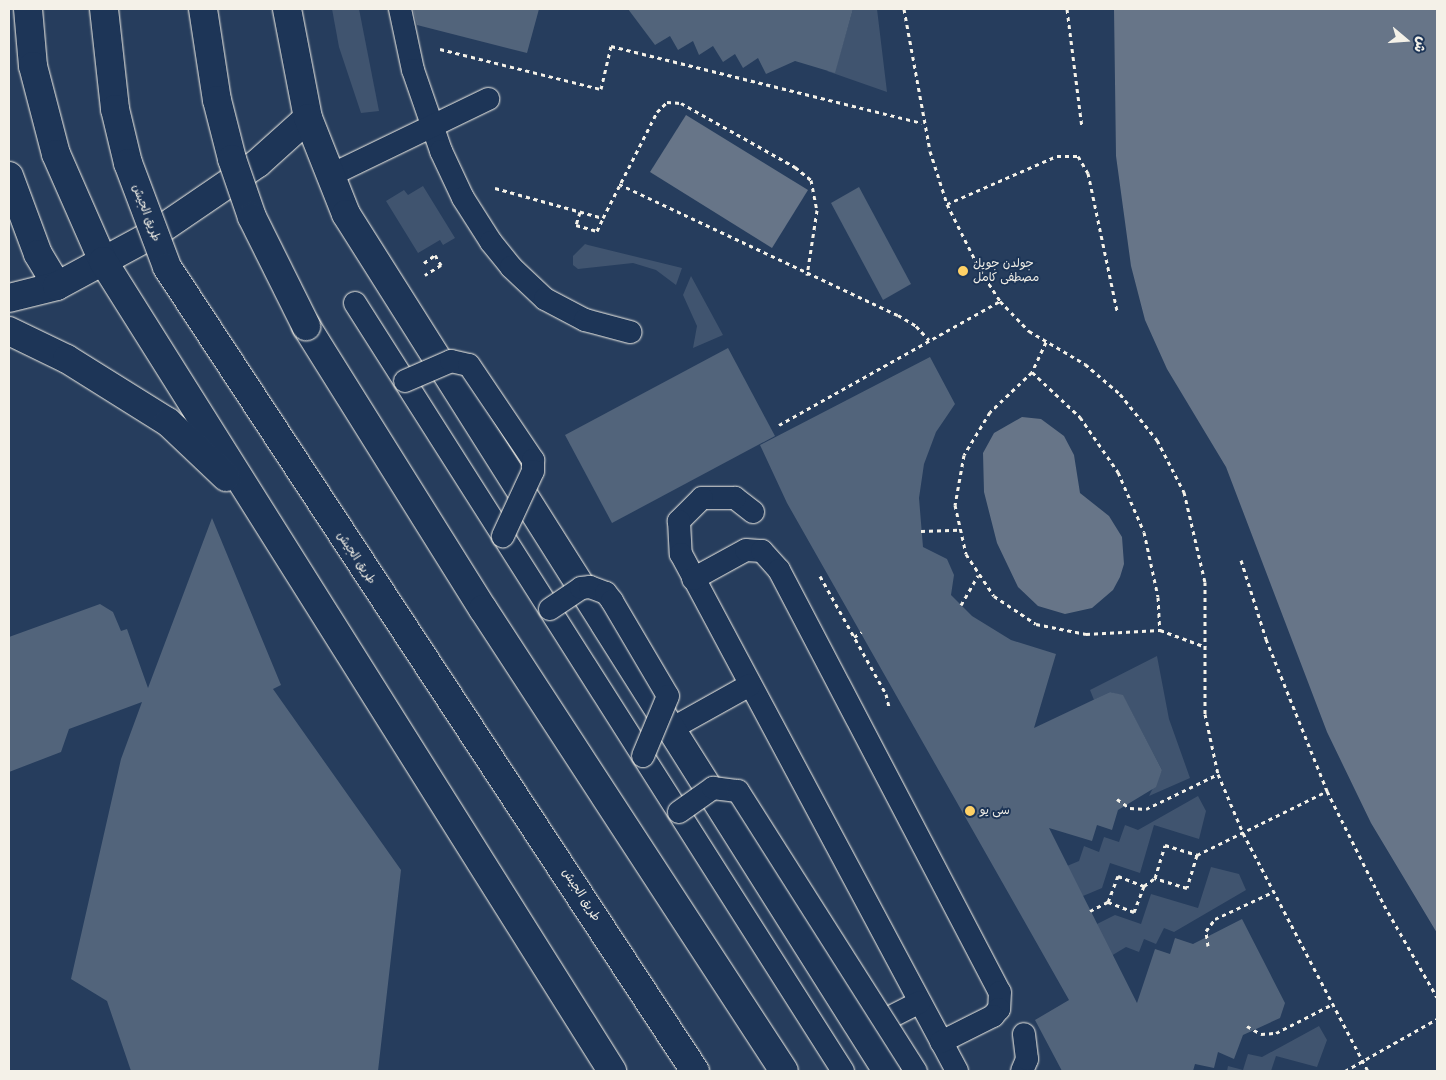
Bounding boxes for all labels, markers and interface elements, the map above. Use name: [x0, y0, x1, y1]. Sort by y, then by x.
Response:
north arrow: [1381, 15, 1431, 65]
text: ش: [1410, 35, 1431, 55]
street label: طريق الجيش: [129, 182, 163, 244]
place label: جولدن جويل مصطفى كامل: [973, 257, 1039, 285]
marker: جولدن جويل مصطفى كامل: [957, 265, 969, 277]
street label: طريق الجيش: [333, 529, 379, 587]
place label: سى يو: [980, 804, 1010, 818]
marker: سى يو: [964, 805, 976, 817]
street label: طريق الجيش: [559, 866, 603, 924]

